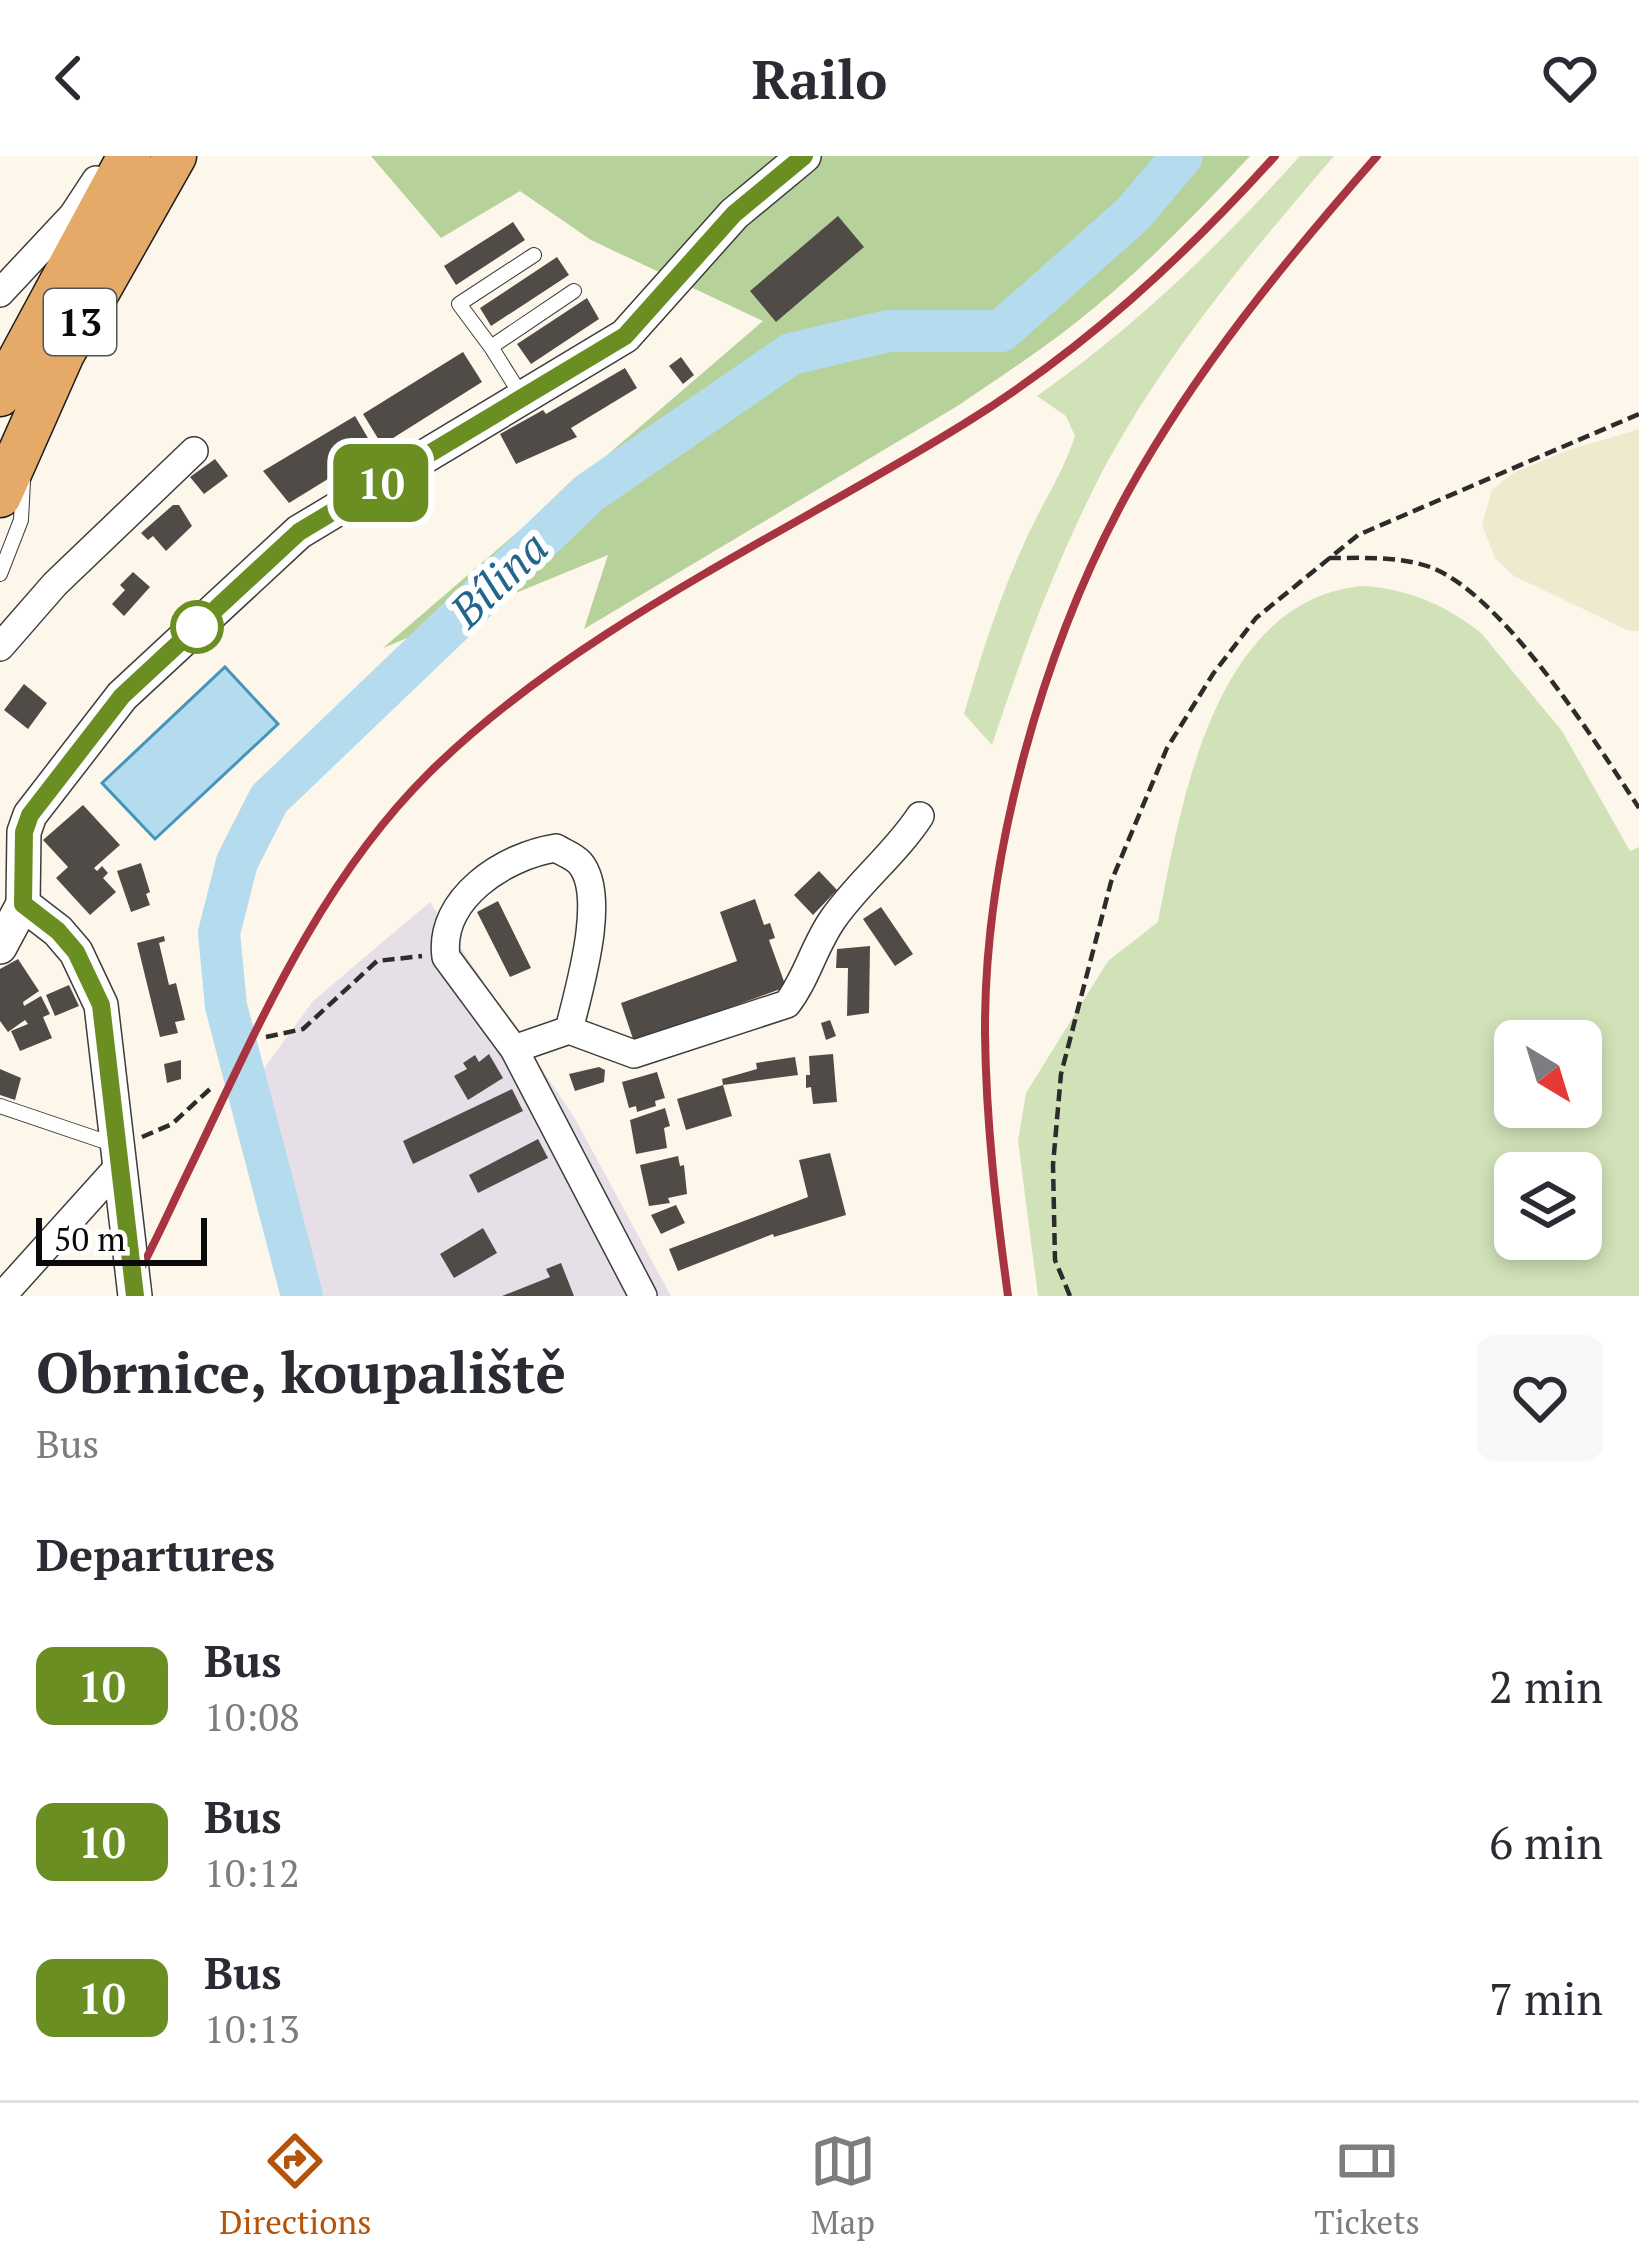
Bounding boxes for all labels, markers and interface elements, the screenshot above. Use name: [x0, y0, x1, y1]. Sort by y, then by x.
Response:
text: Railo: [752, 43, 887, 114]
icon: back: [36, 45, 102, 111]
icon: heart: [1537, 45, 1603, 111]
road number: 13: [44, 289, 116, 355]
line badge: 10: [327, 444, 435, 522]
text: 10: [357, 455, 405, 511]
water label: Bílina: [436, 517, 560, 640]
unlabelled marker: [172, 602, 222, 652]
north arrow: [1494, 1020, 1602, 1128]
map controls: [1494, 1020, 1602, 1260]
button: layers: [1494, 1152, 1602, 1260]
scale bar: [36, 1212, 207, 1265]
text: 50 m: [54, 1217, 126, 1260]
text: Obrnice, koupaliště: [36, 1334, 566, 1409]
button: heart: [1477, 1335, 1603, 1461]
text: Bus: [36, 1417, 99, 1469]
text: Departures: [36, 1524, 275, 1584]
text: Bus: [204, 1630, 282, 1690]
text: 2 min: [1489, 1656, 1603, 1716]
text: 10: [78, 1658, 126, 1714]
text: 10:08: [204, 1690, 300, 1742]
text: Bus: [204, 1786, 282, 1846]
text: 6 min: [1489, 1812, 1603, 1872]
text: 10: [78, 1814, 126, 1870]
text: 10:12: [204, 1846, 300, 1898]
text: Bus: [204, 1942, 282, 2002]
text: 7 min: [1489, 1968, 1603, 2028]
text: 10: [78, 1970, 126, 2026]
text: 10:13: [204, 2002, 300, 2054]
tab: Directions: [219, 2128, 371, 2243]
tab: Map: [810, 2128, 876, 2243]
tab: Tickets: [1314, 2128, 1420, 2243]

